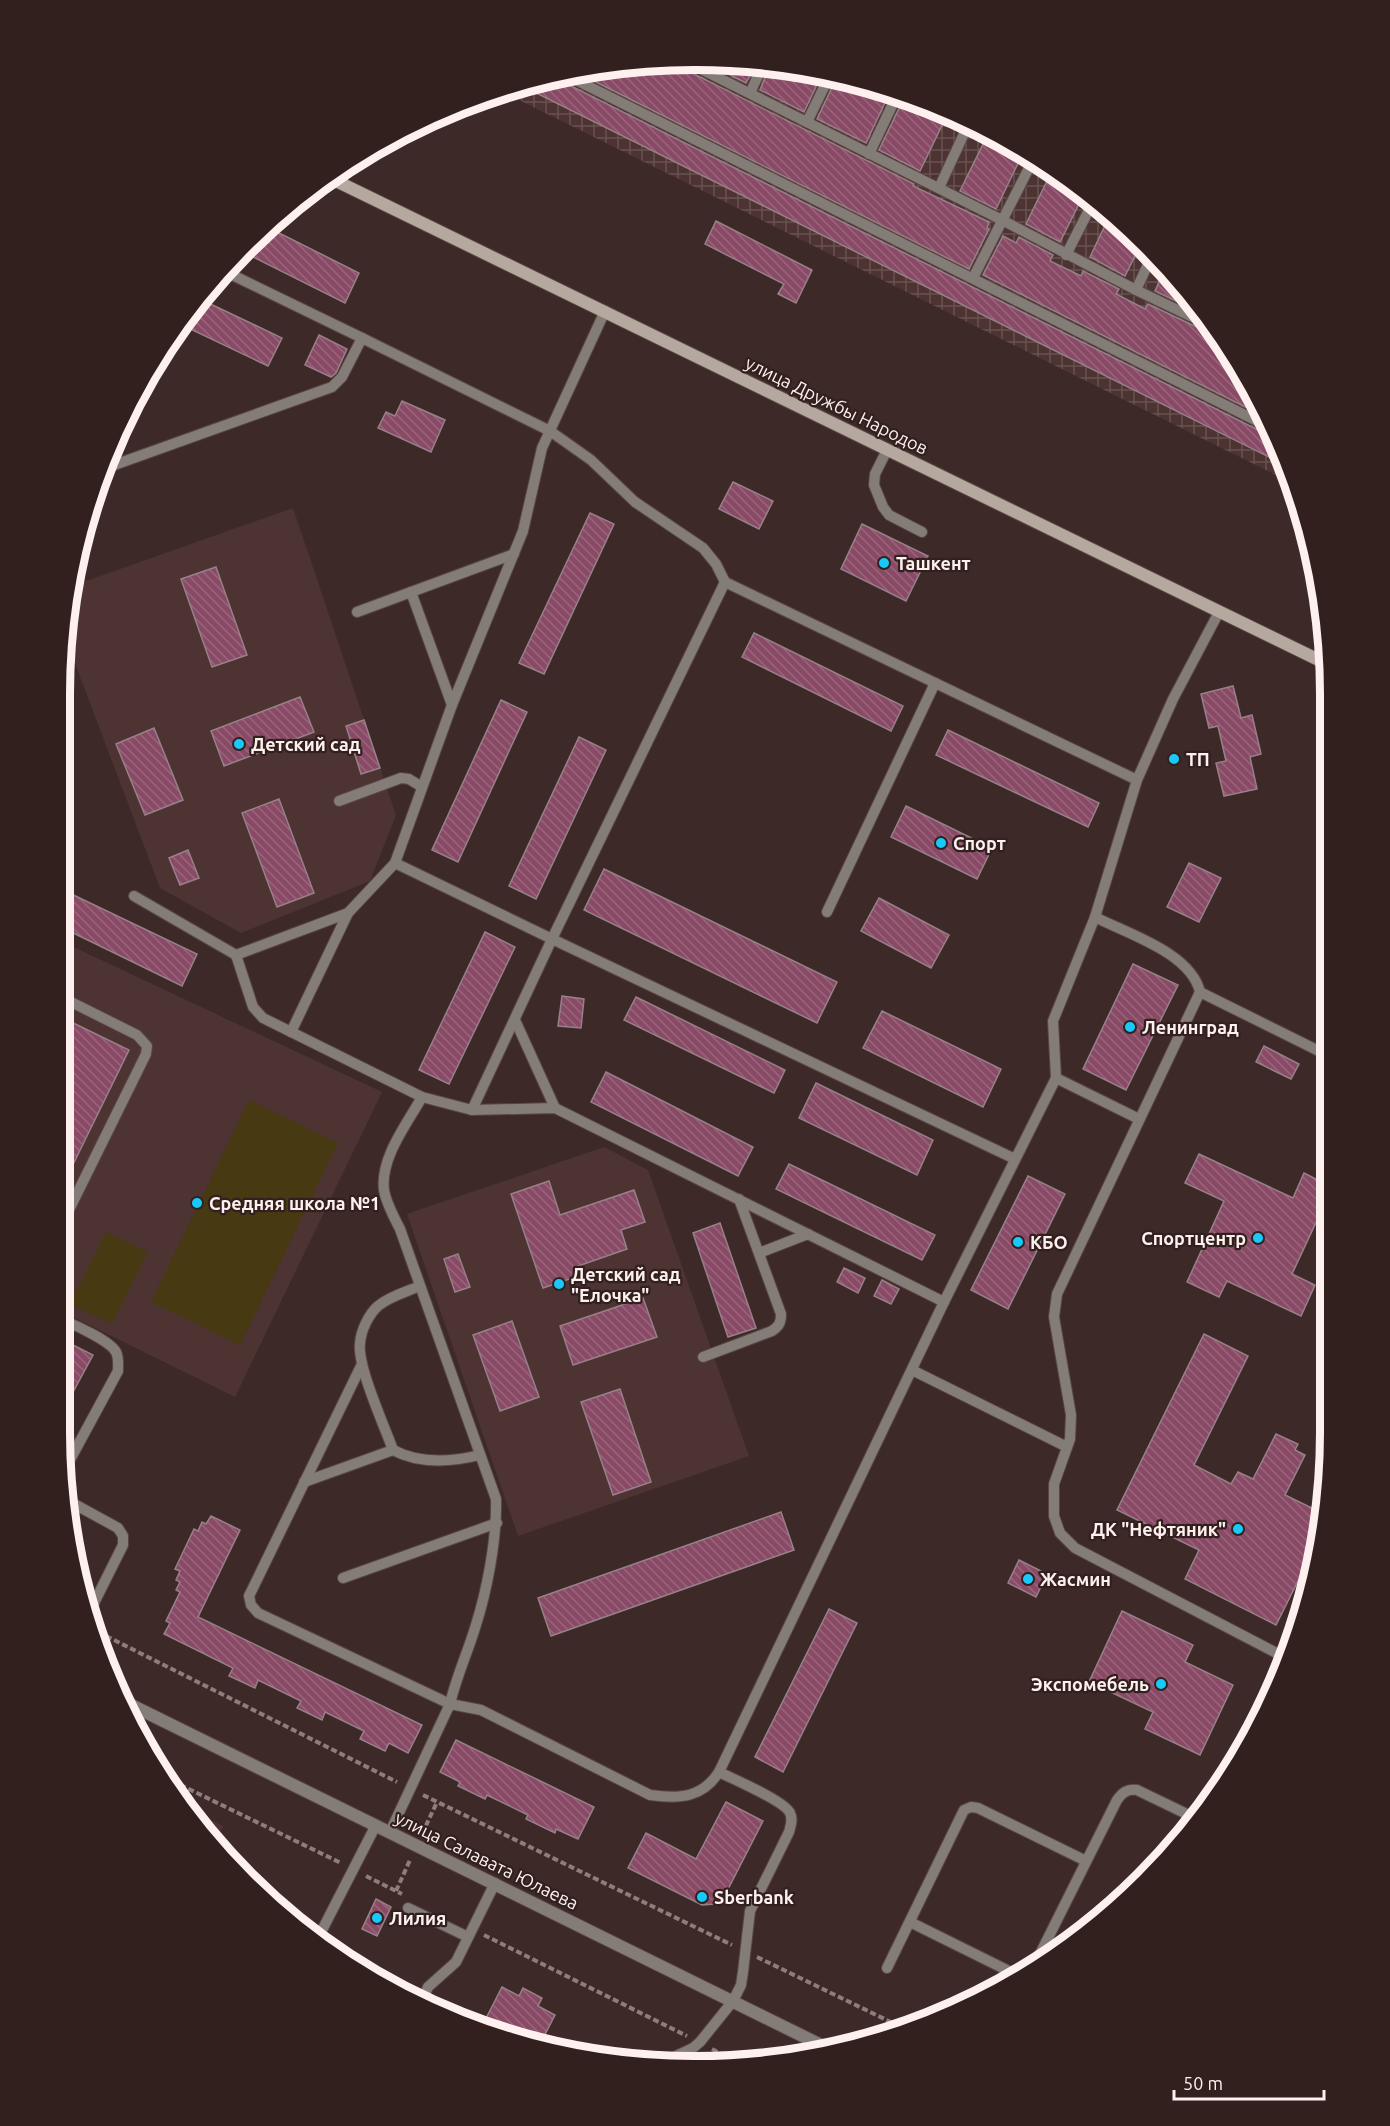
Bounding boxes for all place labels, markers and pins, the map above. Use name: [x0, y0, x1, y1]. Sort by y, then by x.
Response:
place label: Ташкент: [896, 553, 971, 573]
marker: Ташкент: [877, 556, 891, 570]
place label: Детский сад: [251, 734, 361, 754]
marker: Детский сад: [232, 737, 246, 751]
place label: ТП: [1186, 749, 1210, 769]
marker: ТП: [1167, 752, 1181, 766]
place label: Спорт: [953, 833, 1006, 853]
marker: Спорт: [934, 836, 948, 850]
place label: Ленинград: [1142, 1017, 1239, 1037]
marker: Ленинград: [1123, 1020, 1137, 1034]
place label: Средняя школа №1: [209, 1193, 380, 1213]
marker: Средняя школа №1: [190, 1196, 204, 1210]
place label: Спортцентр: [1141, 1228, 1246, 1248]
marker: Спортцентр: [1251, 1231, 1265, 1245]
place label: КБО: [1030, 1232, 1068, 1252]
marker: КБО: [1011, 1235, 1025, 1249]
place label: Детский сад "Елочка": [571, 1264, 681, 1305]
marker: Детский сад "Елочка": [552, 1277, 566, 1291]
place label: ДК "Нефтяник": [1091, 1519, 1226, 1539]
marker: ДК "Нефтяник": [1231, 1522, 1245, 1536]
place label: Жасмин: [1040, 1569, 1111, 1589]
marker: Жасмин: [1021, 1572, 1035, 1586]
place label: Экспомебель: [1031, 1674, 1149, 1694]
marker: Экспомебель: [1154, 1677, 1168, 1691]
place label: Sberbank: [714, 1887, 794, 1907]
marker: Sberbank: [695, 1890, 709, 1904]
place label: Лилия: [389, 1908, 446, 1928]
marker: Лилия: [370, 1911, 384, 1925]

